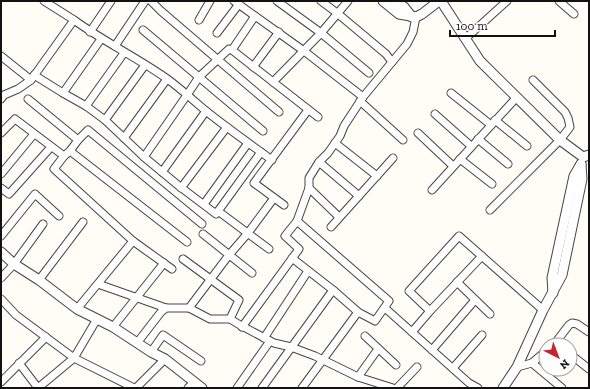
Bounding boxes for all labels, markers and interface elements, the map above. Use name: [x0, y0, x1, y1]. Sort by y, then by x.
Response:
scale bar: [450, 12, 555, 38]
text: 100 m: [456, 19, 488, 33]
north arrow: [538, 337, 578, 377]
text: N: [556, 356, 572, 372]

